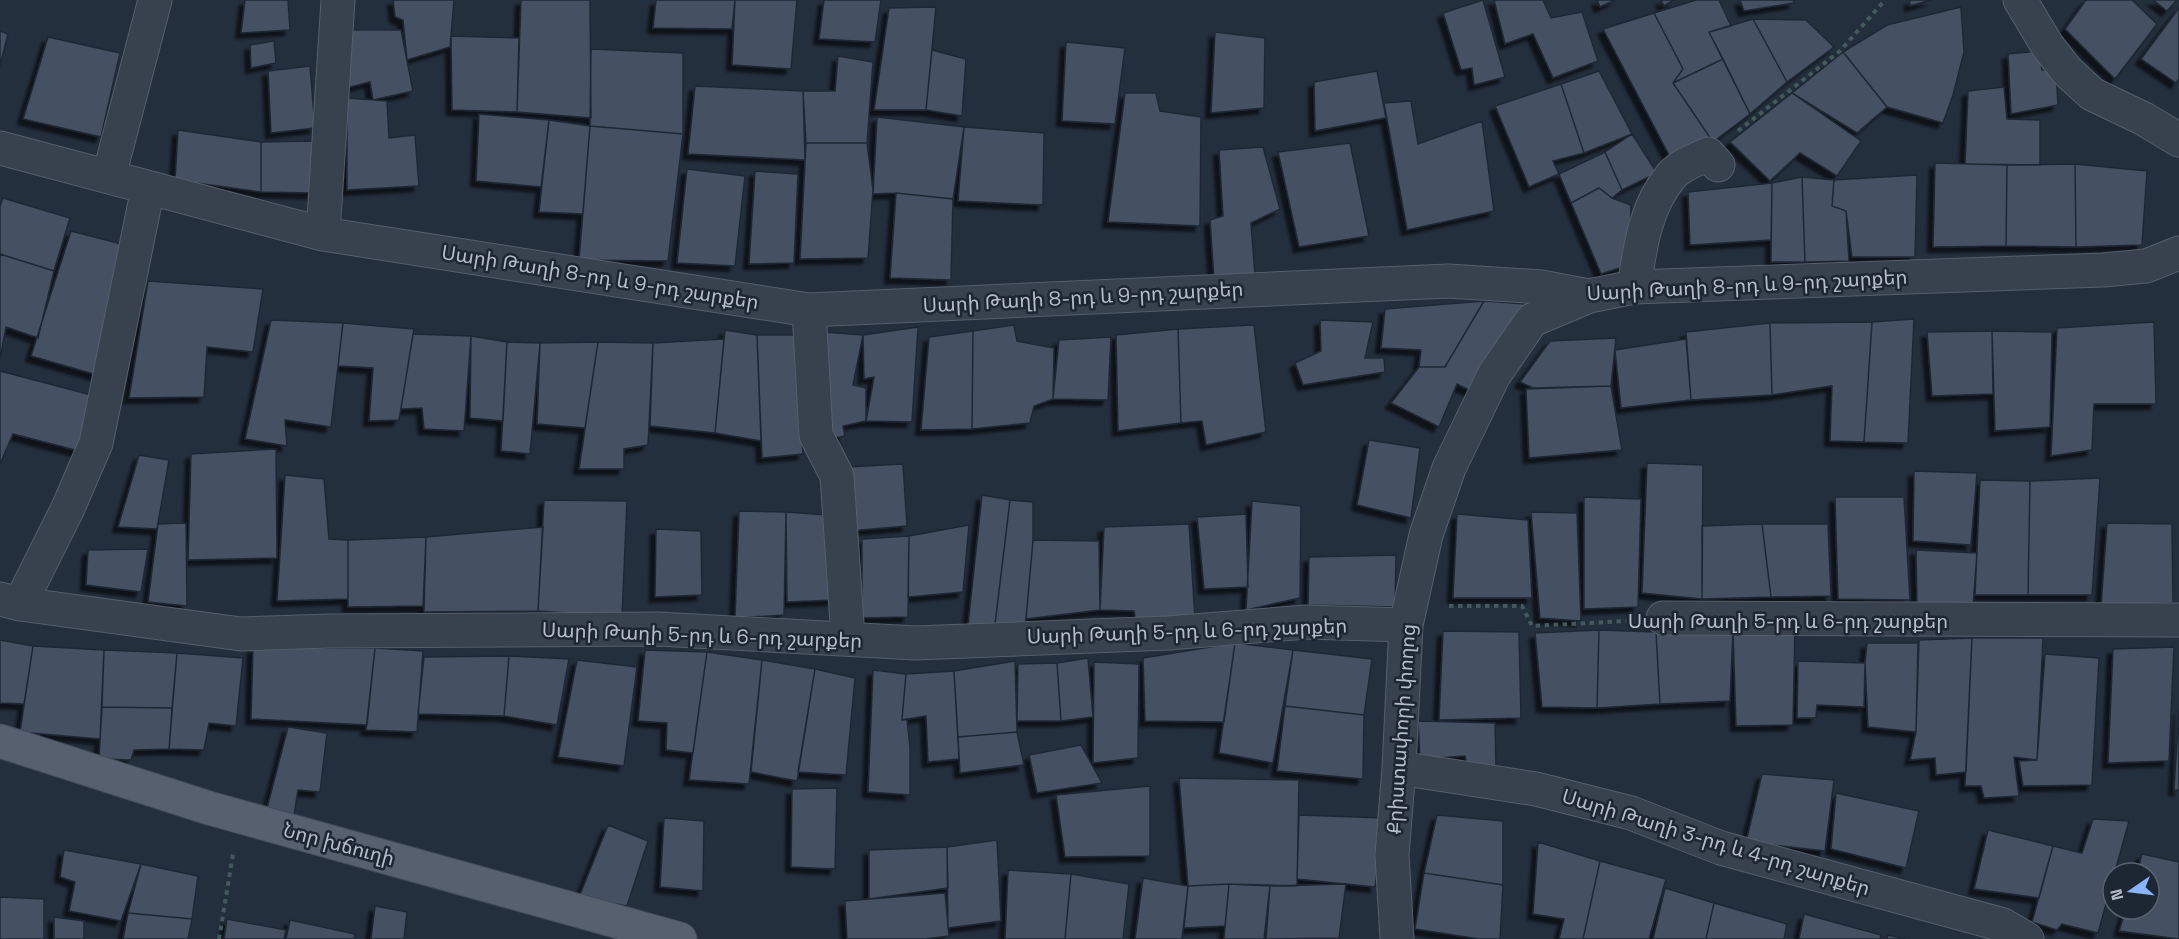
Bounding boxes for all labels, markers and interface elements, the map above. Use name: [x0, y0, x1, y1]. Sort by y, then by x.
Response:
street label: Սարի Թաղի 8-րդ և 9-րդ շարքեր: [439, 239, 761, 315]
street label: Սարի Թաղի 8-րդ և 9-րդ շարքեր: [1586, 264, 1908, 306]
street label: Սարի Թաղի 8-րդ և 9-րդ շարքեր: [922, 276, 1244, 318]
street label: Սարի Թաղի 5-րդ և 6-րդ շարքեր: [1628, 608, 1948, 634]
street label: Սարի Թաղի 5-րդ և 6-րդ շարքեր: [1026, 612, 1348, 650]
street label: Սարի Թաղի 5-րդ և 6-րդ շարքեր: [541, 616, 863, 654]
street label: Քրիստափորի փողոց: [1381, 623, 1421, 835]
street label: Սարի Թաղի 3-րդ և 4-րդ շարքեր: [1559, 783, 1873, 901]
street label: Նոր խճուղի: [281, 817, 397, 871]
north arrow: [2101, 861, 2161, 921]
text: N: [2105, 887, 2128, 902]

